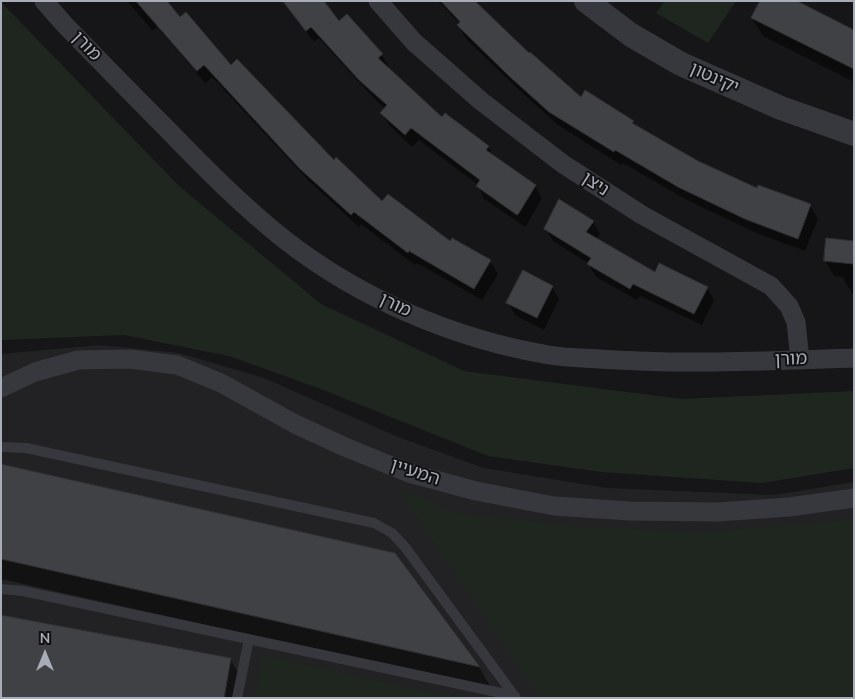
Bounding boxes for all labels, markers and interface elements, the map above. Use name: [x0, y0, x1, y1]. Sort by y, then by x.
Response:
street label: מורן: [67, 28, 105, 66]
street label: יקינטון: [686, 59, 742, 99]
street label: ניצן: [577, 168, 613, 202]
street label: מורן: [376, 289, 414, 323]
street label: מורן: [774, 349, 808, 371]
street label: המעיין: [388, 455, 442, 491]
north arrow: [20, 629, 70, 679]
text: N: [40, 629, 50, 648]

